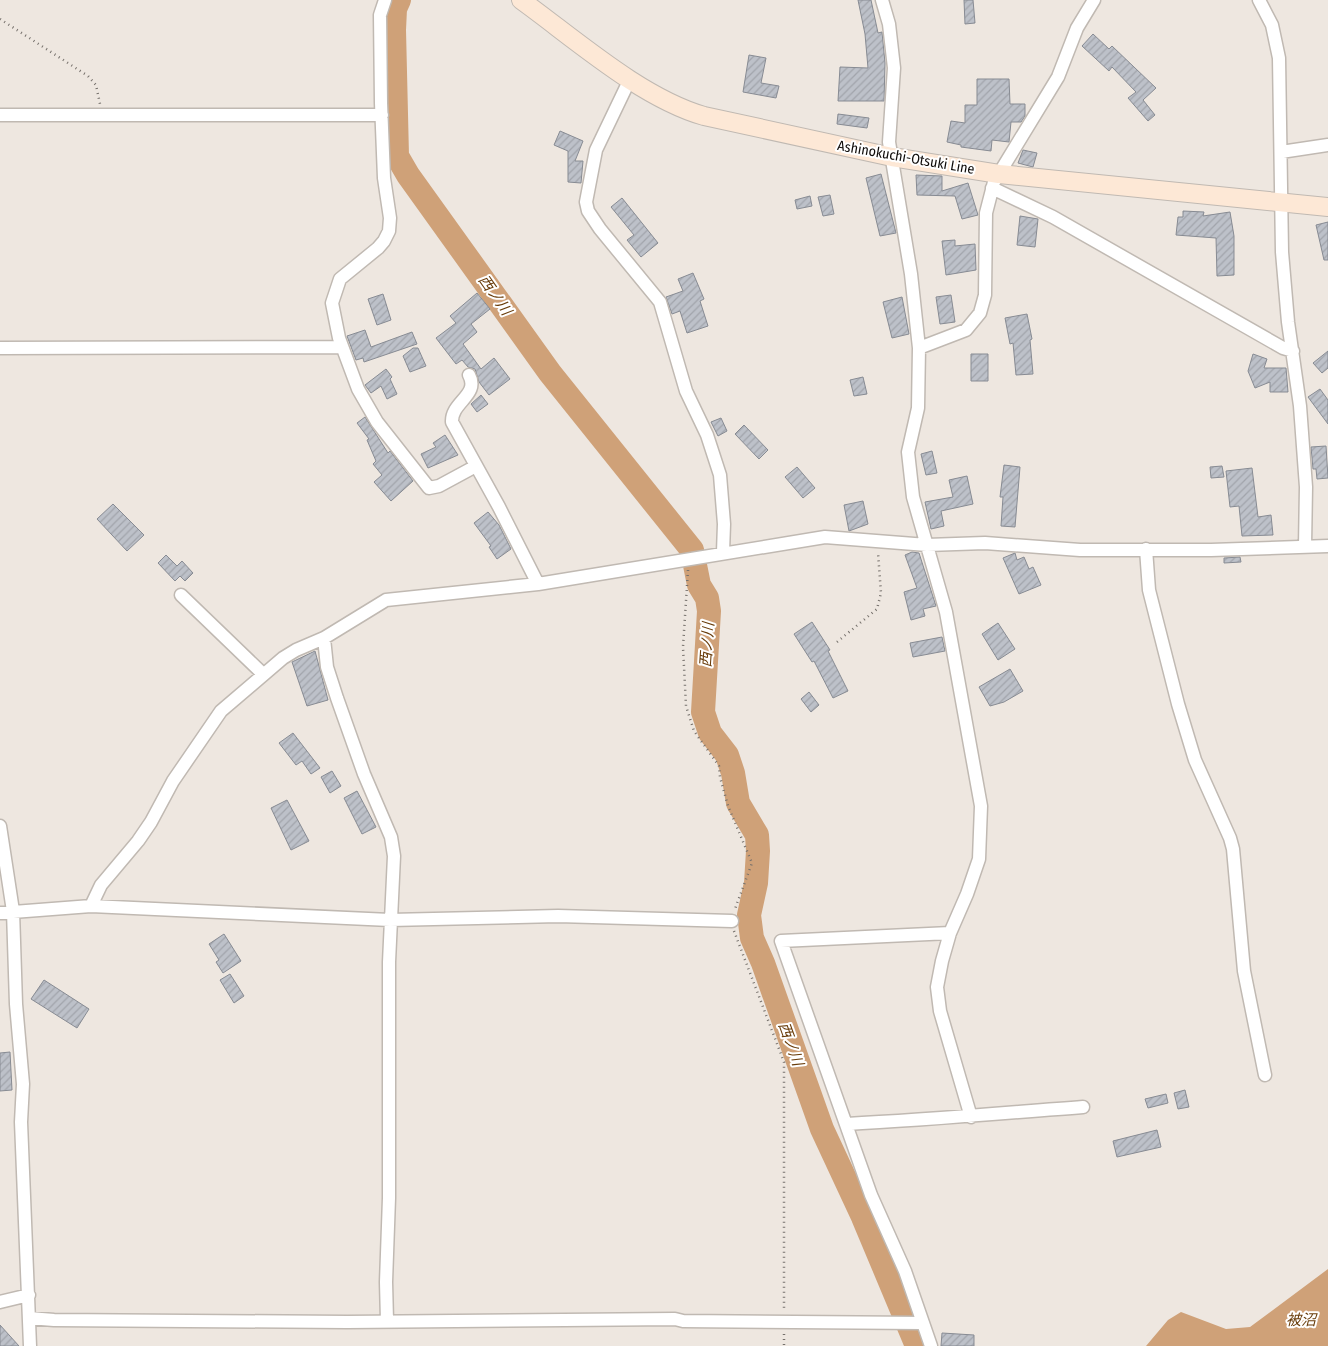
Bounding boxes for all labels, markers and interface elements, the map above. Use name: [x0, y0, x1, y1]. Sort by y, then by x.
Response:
street label: Ashinokuchi-Otsuki Line: [836, 137, 976, 178]
water label: 西ノ川: [475, 271, 516, 320]
water label: 西ノ川: [696, 620, 718, 668]
water label: 西ノ川: [775, 1020, 808, 1070]
water label: 被沼: [1286, 1311, 1318, 1329]

